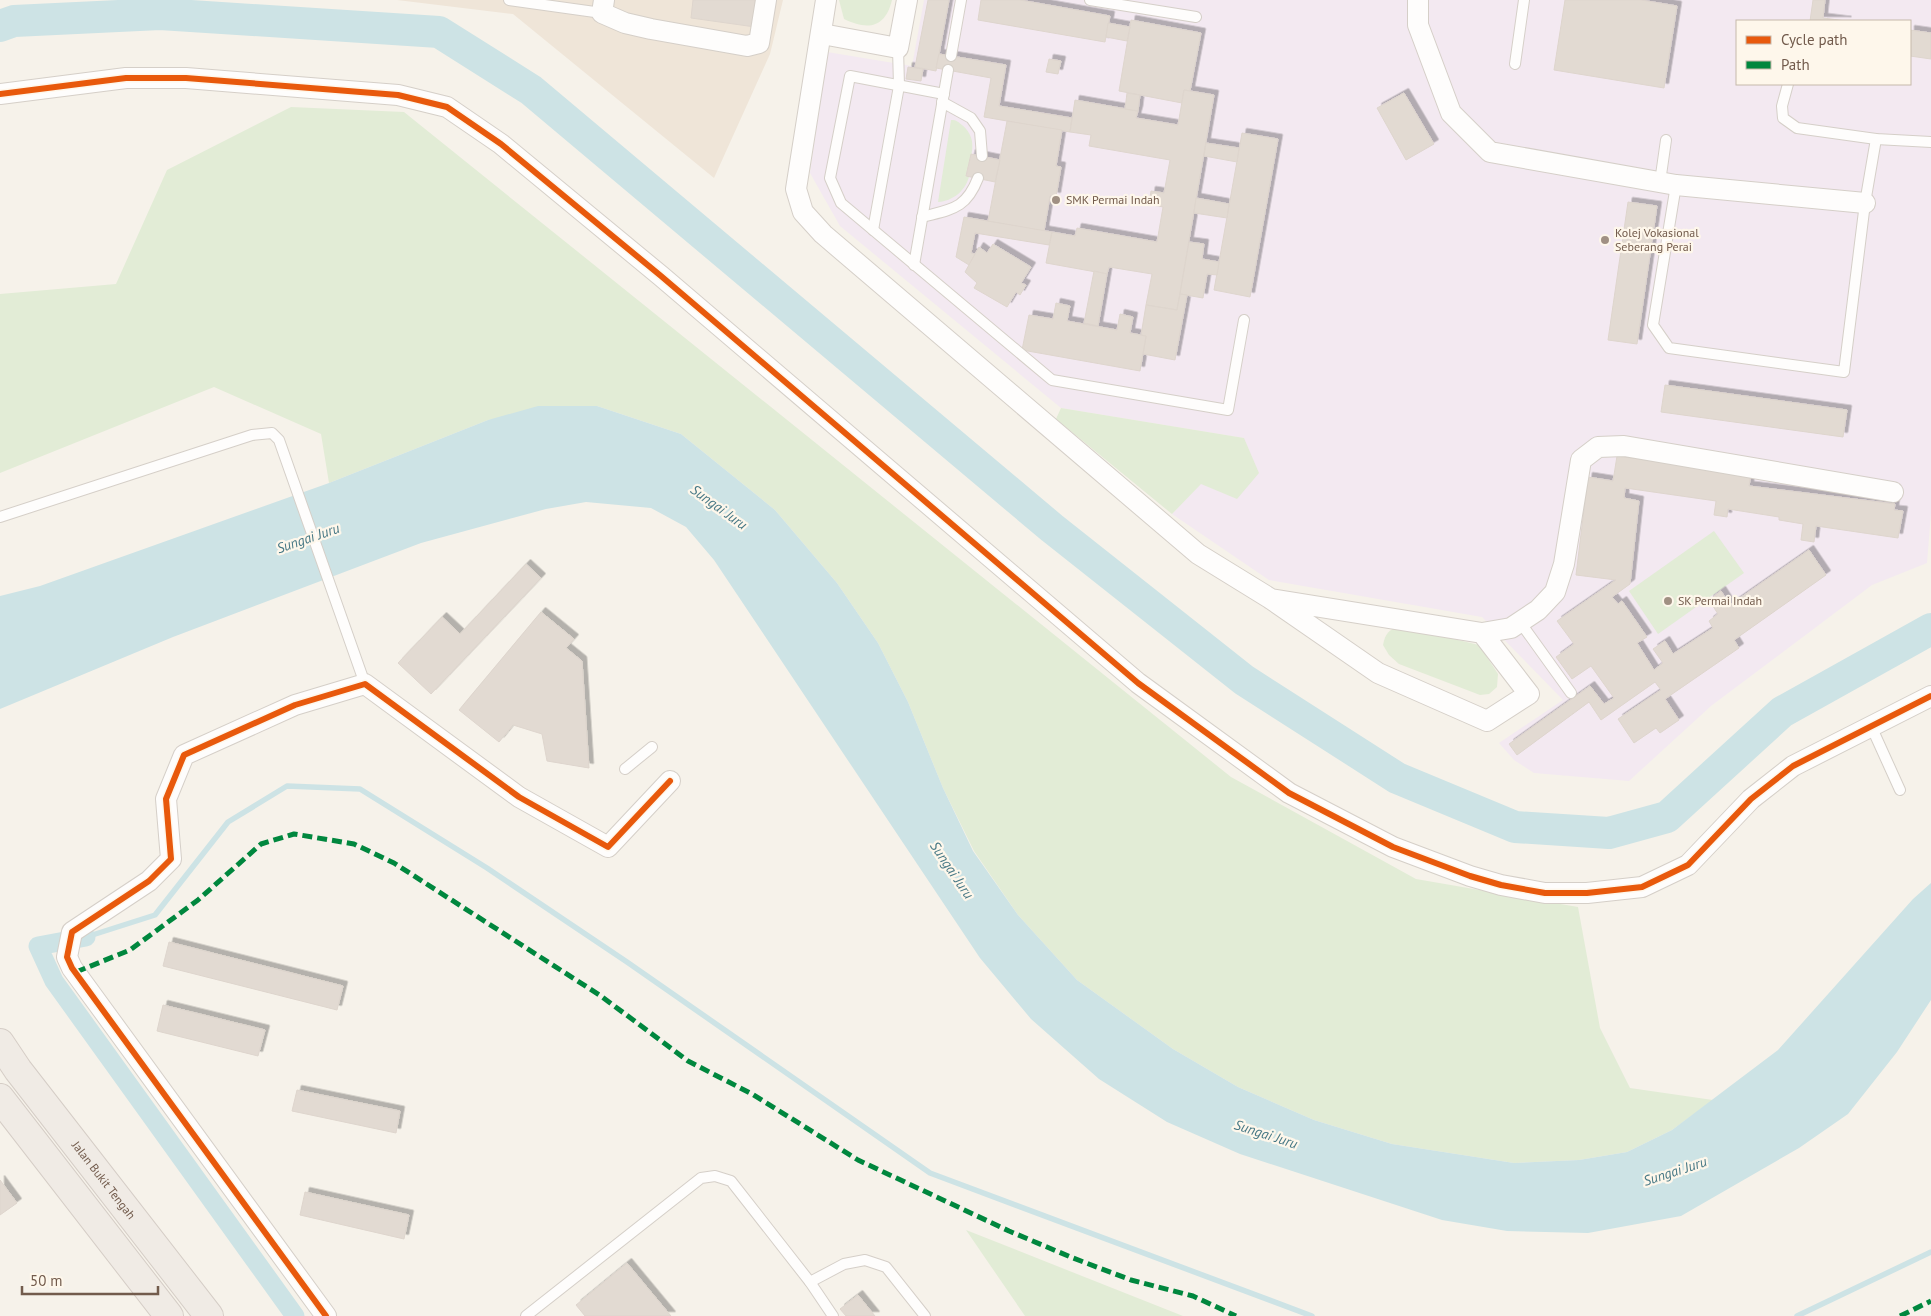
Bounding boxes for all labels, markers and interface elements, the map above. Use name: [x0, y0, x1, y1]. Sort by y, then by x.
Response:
legend: [1736, 20, 1911, 85]
text: Cycle path: [1781, 30, 1847, 49]
text: Path: [1781, 55, 1810, 74]
place label: SMK Permai Indah: [1066, 192, 1160, 207]
marker: SMK Permai Indah: [1050, 194, 1062, 206]
place label: Kolej Vokasional Seberang Perai: [1615, 225, 1699, 254]
marker: Kolej Vokasional Seberang Perai: [1599, 234, 1611, 246]
water label: Sungai Juru: [687, 480, 751, 534]
water label: Sungai Juru: [274, 519, 342, 557]
place label: SK Permai Indah: [1678, 593, 1762, 608]
marker: SK Permai Indah: [1662, 595, 1674, 607]
water label: Sungai Juru: [926, 838, 978, 902]
water label: Sungai Juru: [1232, 1115, 1300, 1153]
street label: Jalan Bukit Tengah: [68, 1137, 139, 1222]
water label: Sungai Juru: [1641, 1152, 1709, 1190]
scale bar: [22, 1264, 159, 1296]
text: 50 m: [30, 1271, 63, 1290]

